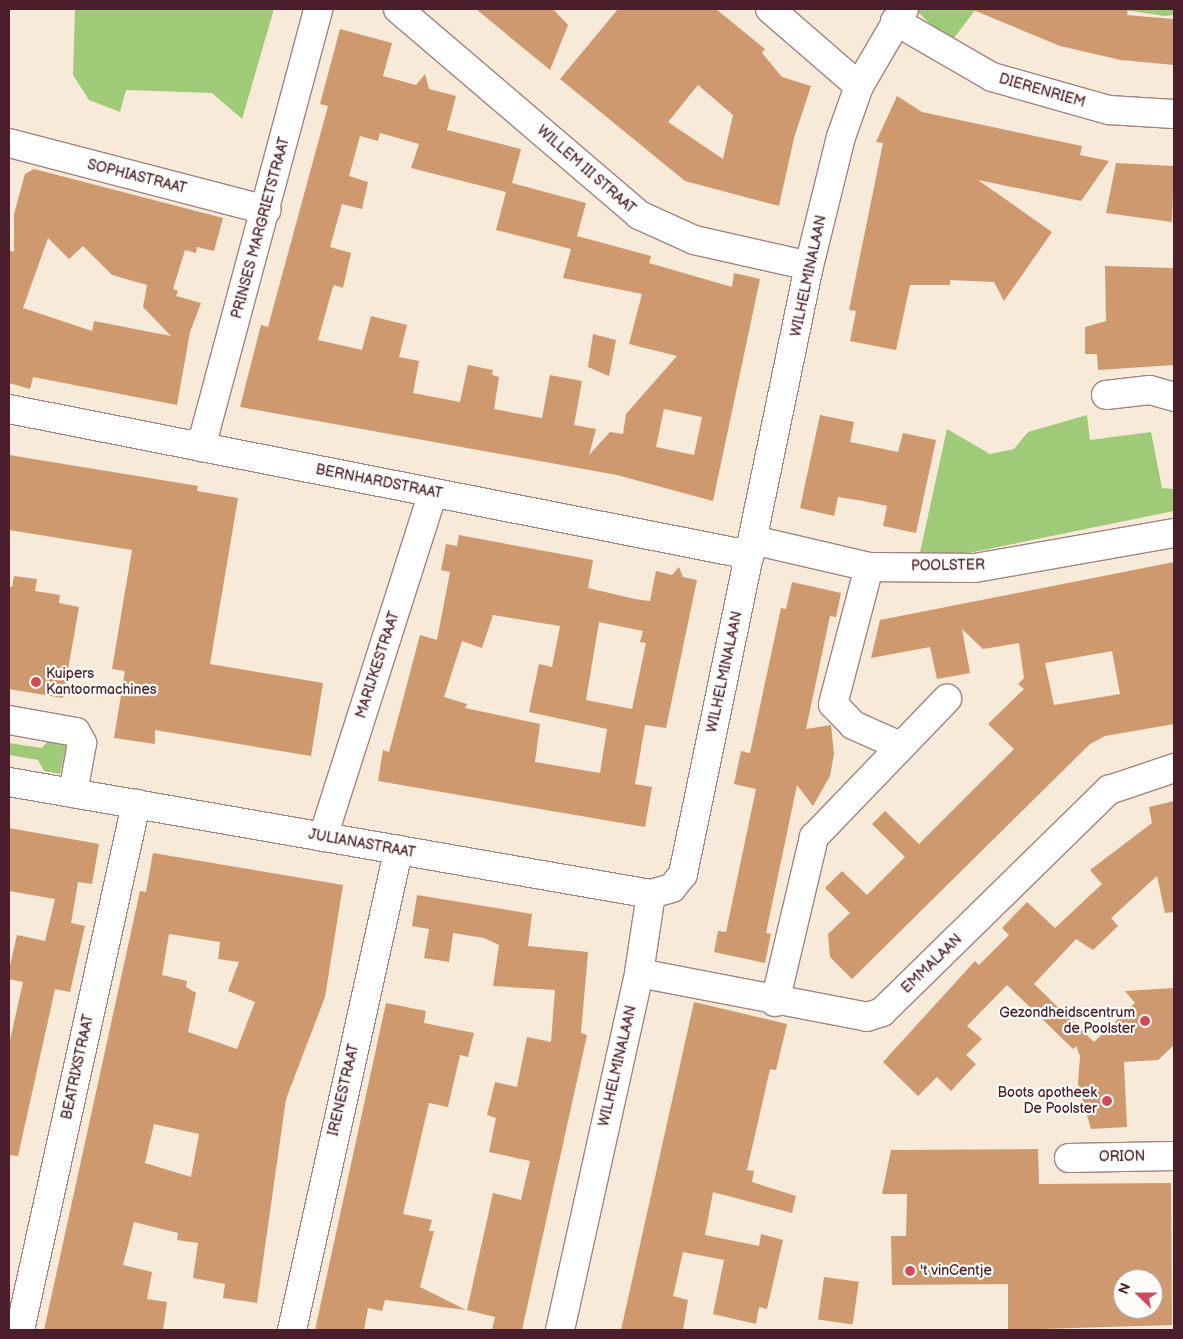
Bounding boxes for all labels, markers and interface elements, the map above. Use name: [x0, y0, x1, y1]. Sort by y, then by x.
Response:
street label: DIERENRIEM: [997, 71, 1087, 111]
street label: WILLEM III STRAAT: [533, 122, 639, 218]
street label: PRINSES MARGRIETSTRAAT: [229, 135, 293, 321]
street label: SOPHIASTRAAT: [86, 157, 188, 197]
street label: WILHELMINALAAN: [788, 214, 830, 338]
street label: BERNHARDSTRAAT: [314, 461, 444, 503]
street label: POOLSTER: [911, 557, 985, 575]
street label: MARIJKESTRAAT: [353, 609, 403, 721]
street label: WILHELMINALAAN: [704, 610, 746, 734]
place label: Kuipers Kantoormachines: [46, 666, 157, 699]
marker: Kuipers Kantoormachines: [30, 676, 42, 688]
street label: JULIANASTRAAT: [307, 826, 417, 862]
street label: EMMALAAN: [898, 931, 966, 997]
street label: WILHELMINALAAN: [596, 1004, 640, 1128]
place label: Gezondheidscentrum de Poolster: [999, 1005, 1135, 1038]
street label: BEATRIXSTRAAT: [59, 1013, 97, 1121]
marker: Gezondheidscentrum de Poolster: [1139, 1015, 1151, 1027]
street label: IRENESTRAAT: [325, 1042, 363, 1138]
place label: Boots apotheek De Poolster: [997, 1085, 1097, 1118]
marker: Boots apotheek De Poolster: [1101, 1095, 1113, 1107]
street label: ORION: [1099, 1148, 1145, 1166]
place label: 't vinCentje: [920, 1263, 992, 1279]
marker: 't vinCentje: [904, 1265, 916, 1277]
north arrow: [1113, 1269, 1163, 1319]
text: N: [1115, 1281, 1134, 1297]

